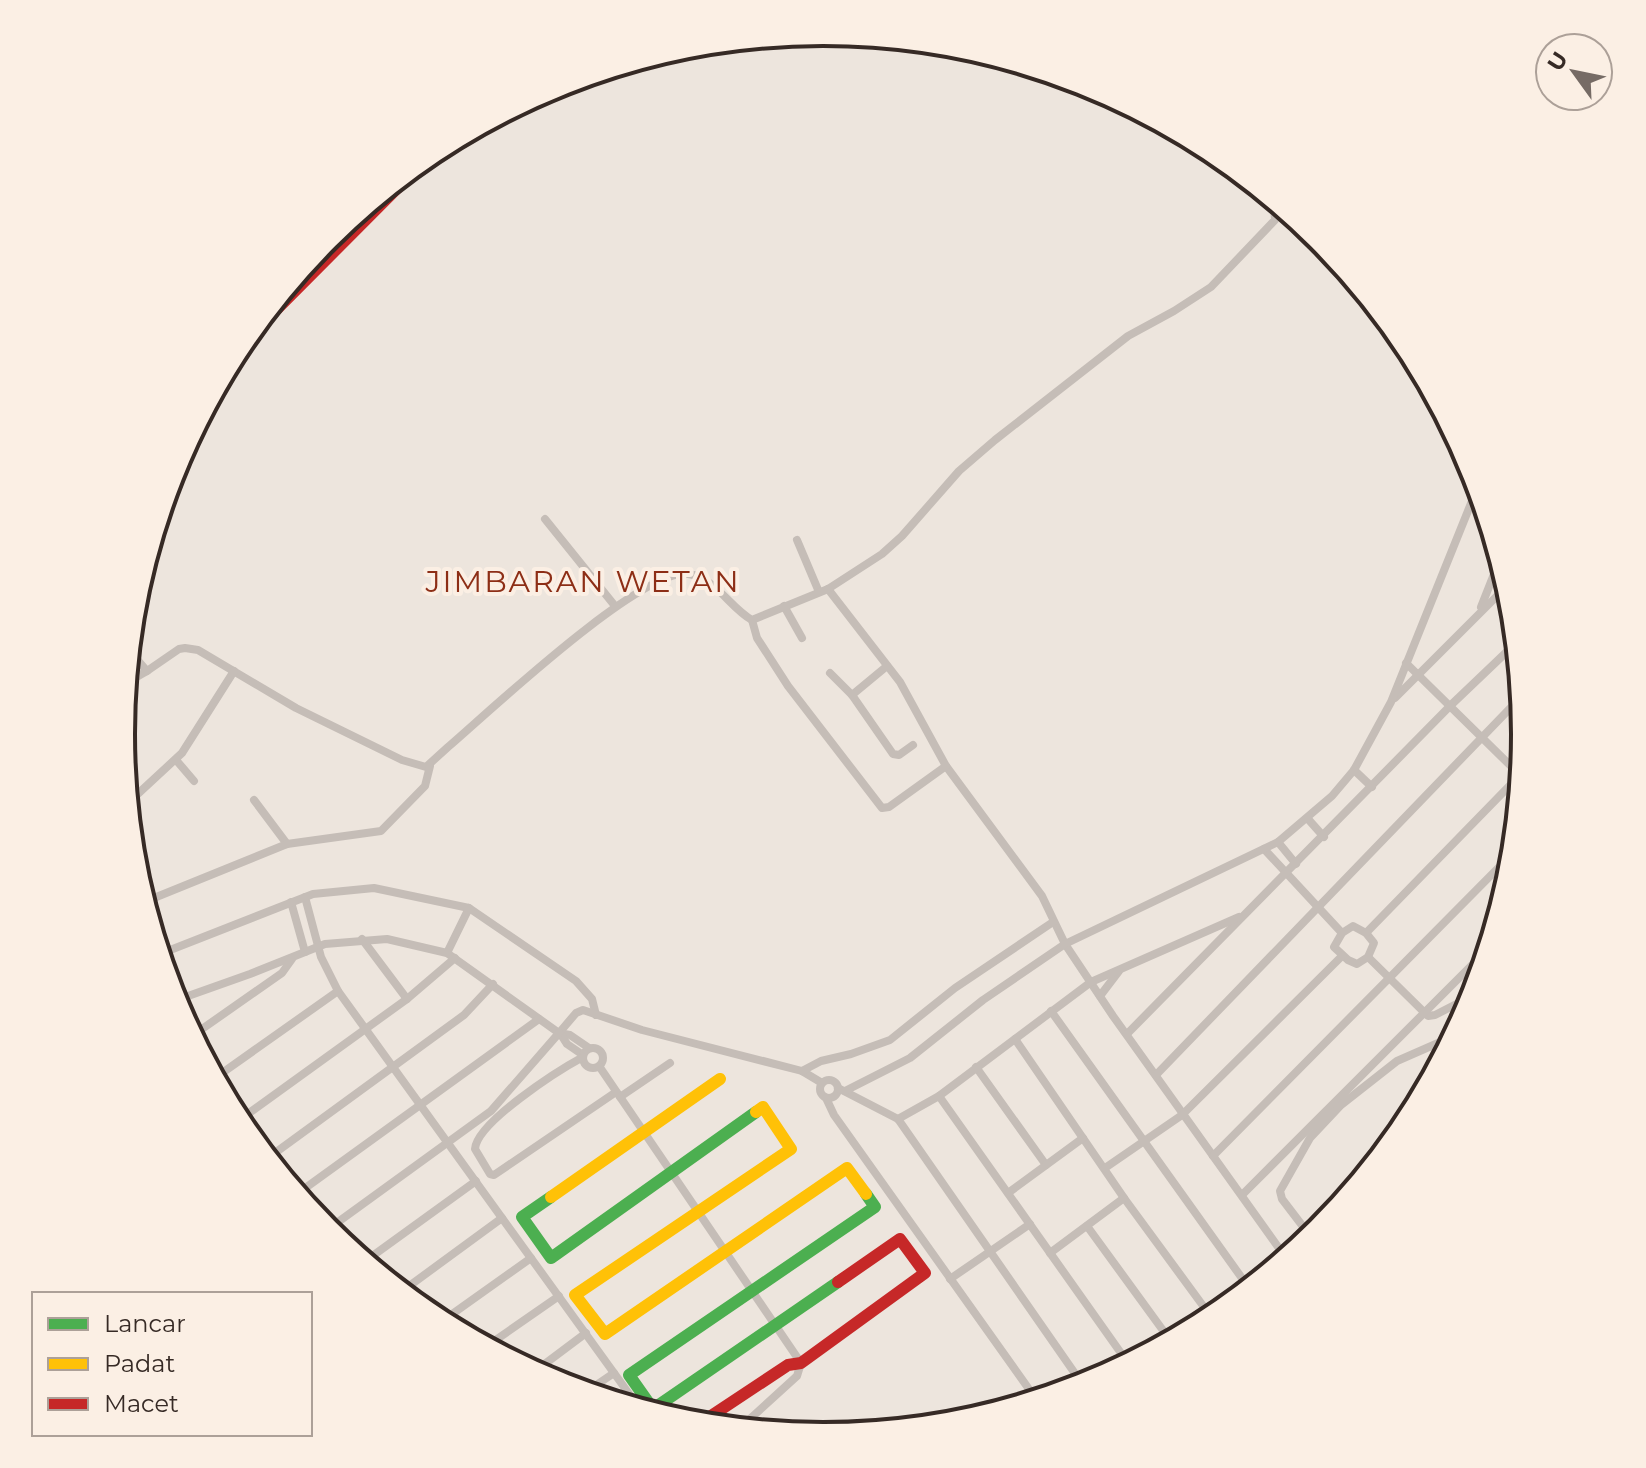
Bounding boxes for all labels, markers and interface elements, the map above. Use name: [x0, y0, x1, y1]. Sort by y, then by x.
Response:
north arrow: [1534, 32, 1614, 112]
text: U: [1542, 47, 1574, 76]
district label: JIMBARAN WETAN: [424, 563, 741, 600]
legend: [32, 1292, 312, 1436]
text: Lancar: [104, 1309, 186, 1338]
text: Padat: [104, 1349, 175, 1378]
text: Macet: [104, 1389, 179, 1418]

